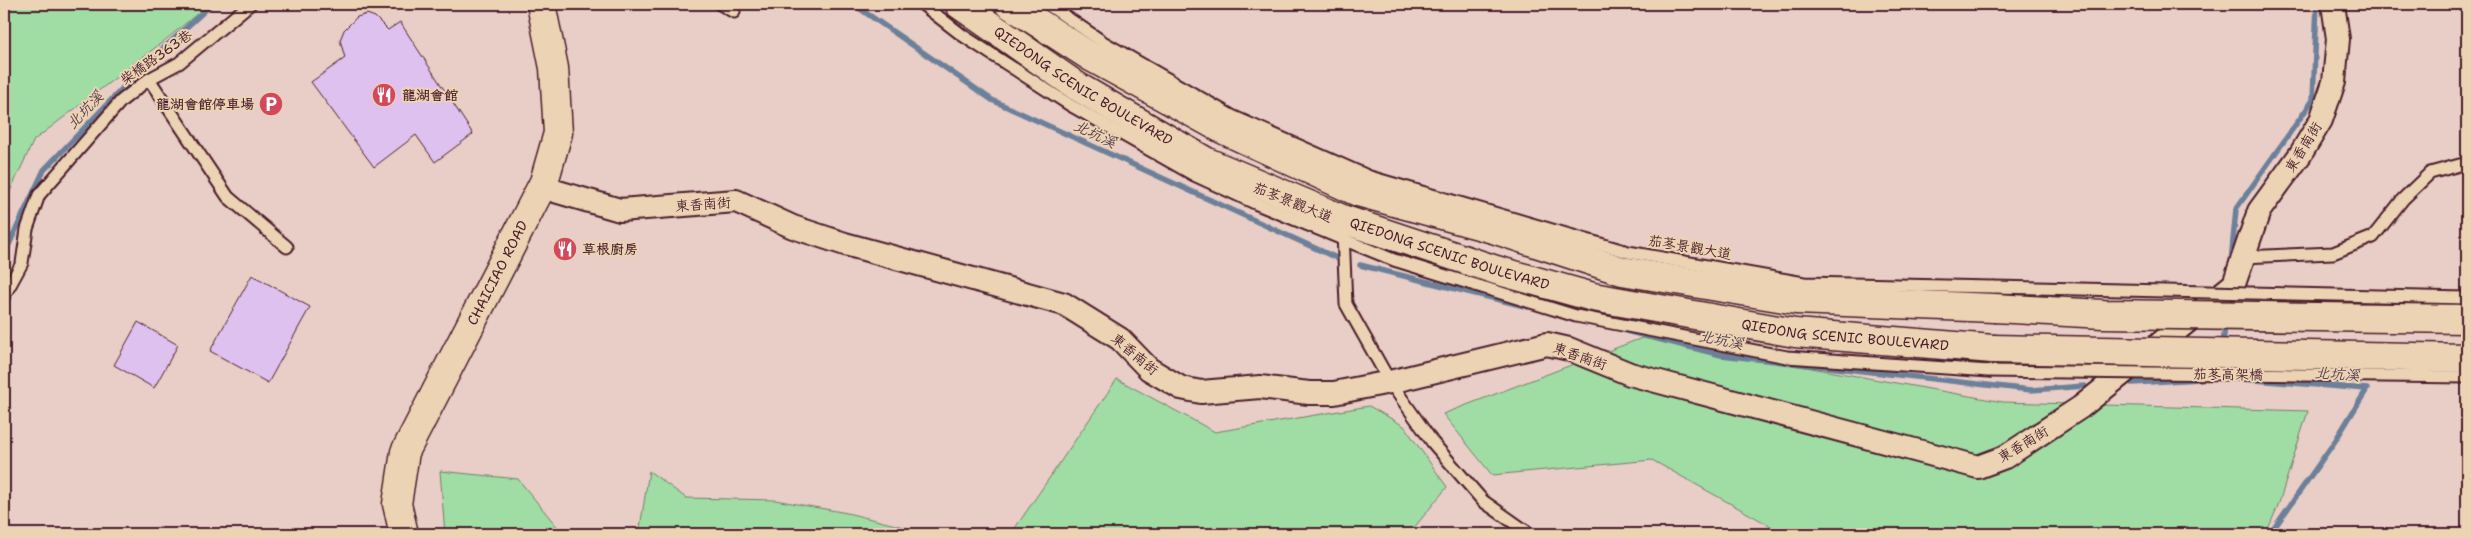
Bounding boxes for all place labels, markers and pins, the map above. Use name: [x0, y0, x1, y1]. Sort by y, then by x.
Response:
restaurant icon: 龍湖會館: [371, 82, 397, 108]
place label: 龍湖會館: [402, 86, 458, 104]
parking icon: 龍湖會館停車場: [258, 91, 284, 117]
place label: 龍湖會館停車場: [156, 95, 254, 113]
restaurant icon: 草根廚房: [552, 236, 578, 262]
place label: 草根廚房: [582, 240, 638, 258]

